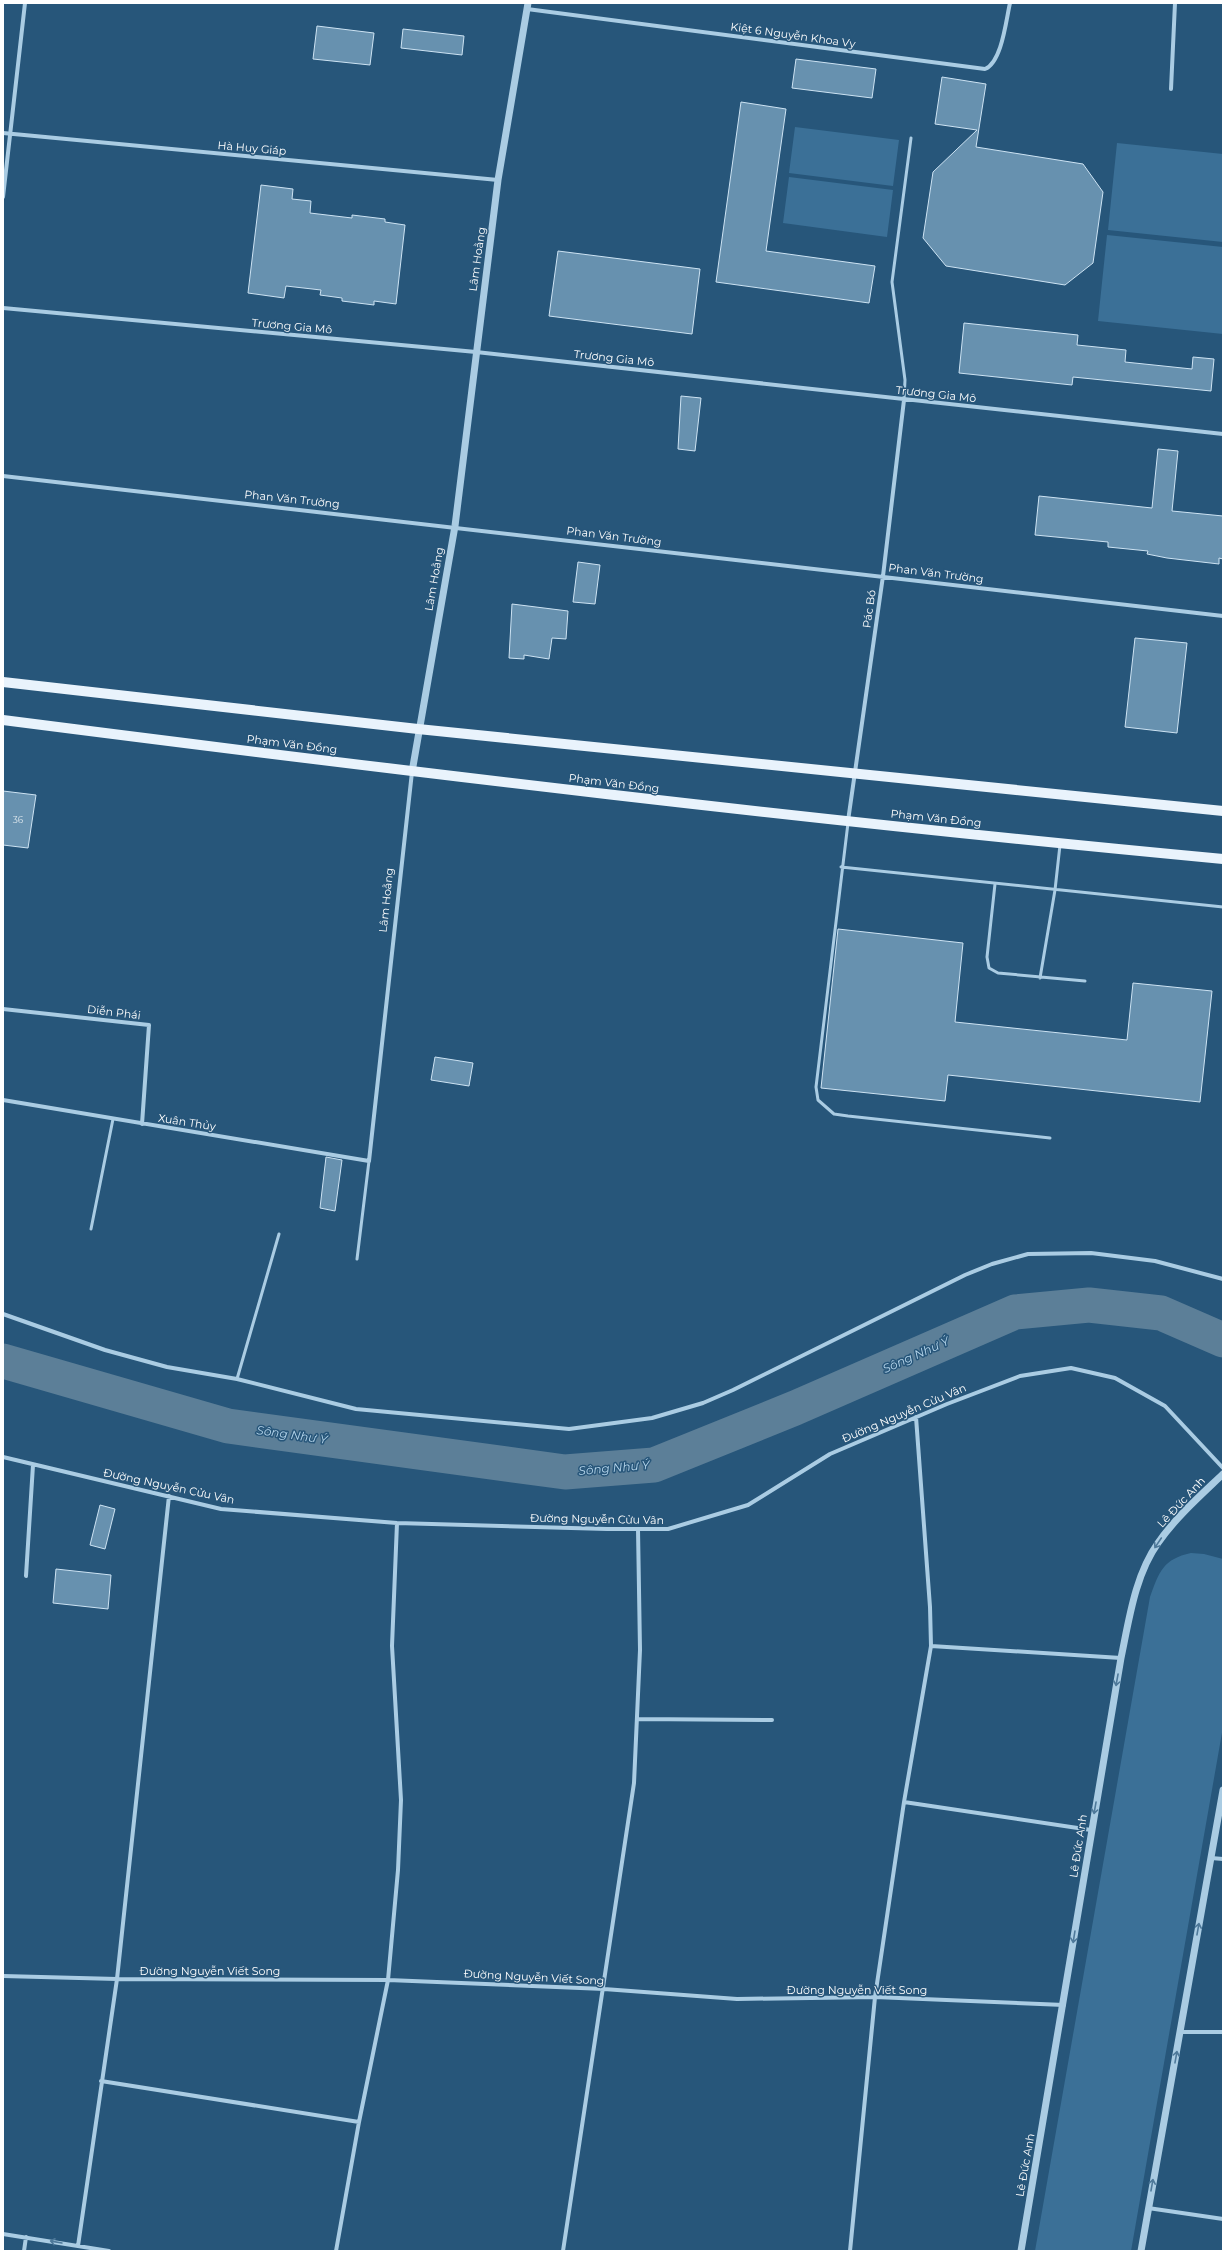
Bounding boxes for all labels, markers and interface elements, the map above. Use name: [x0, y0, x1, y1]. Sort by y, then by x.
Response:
street label: Kiệt 6 Nguyễn Khoa Vy: [730, 19, 856, 51]
street label: Hà Huy Giáp: [217, 138, 287, 158]
street label: Lâm Hoằng: [466, 226, 488, 292]
street label: Trương Gia Mô: [251, 316, 333, 337]
street label: Trương Gia Mô: [573, 347, 655, 369]
street label: Trương Gia Mô: [895, 383, 977, 405]
street label: Phan Văn Trường: [244, 487, 340, 511]
street label: Phan Văn Trường: [566, 523, 662, 549]
street label: Lâm Hoằng: [421, 546, 447, 612]
street label: Phan Văn Trường: [888, 560, 984, 586]
street label: Pác Bó: [859, 589, 879, 629]
street label: Phạm Văn Đồng: [246, 731, 338, 757]
street label: Phạm Văn Đồng: [568, 770, 660, 796]
street label: Phạm Văn Đồng: [890, 806, 982, 830]
house number: 36: [13, 814, 24, 825]
street label: Lâm Hoằng: [376, 867, 396, 933]
street label: Diễn Phái: [86, 1002, 142, 1022]
street label: Xuân Thủy: [157, 1111, 217, 1133]
water label: Sông Như Ý: [880, 1333, 952, 1376]
street label: Đường Nguyễn Cửu Vân: [840, 1380, 968, 1446]
water label: Sông Như Ý: [256, 1422, 330, 1447]
water label: Sông Như Ý: [578, 1457, 651, 1478]
street label: Đường Nguyễn Cửu Vân: [102, 1465, 236, 1507]
street label: Lê Đức Anh: [1154, 1474, 1208, 1530]
street label: Đường Nguyễn Cửu Vân: [530, 1511, 664, 1527]
one-way arrow: [1154, 1538, 1163, 1549]
one-way arrow: [1113, 1673, 1121, 1686]
one-way arrow: [1091, 1801, 1099, 1814]
street label: Lê Đức Anh: [1066, 1813, 1090, 1879]
one-way arrow: [1195, 1923, 1203, 1936]
one-way arrow: [1070, 1930, 1078, 1943]
street label: Đường Nguyễn Viết Song: [140, 1964, 280, 1978]
street label: Đường Nguyễn Viết Song: [463, 1966, 605, 1988]
street label: Đường Nguyễn Viết Song: [787, 1983, 927, 1997]
one-way arrow: [1172, 2051, 1180, 2064]
street label: Lê Đức Anh: [1013, 2132, 1037, 2198]
one-way arrow: [1149, 2179, 1157, 2192]
one-way arrow: [50, 2238, 63, 2246]

